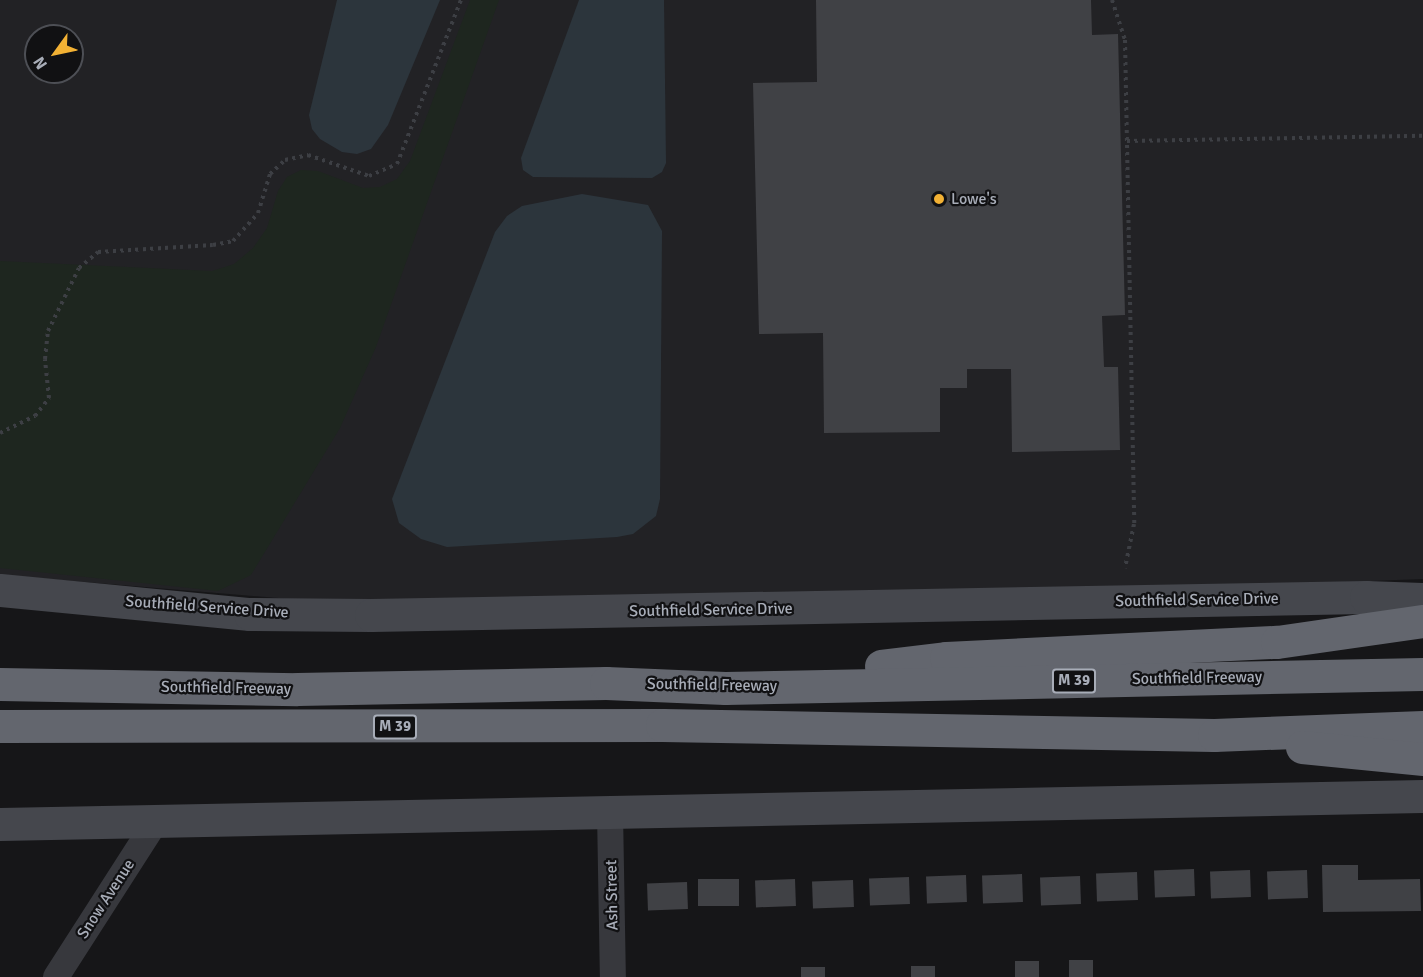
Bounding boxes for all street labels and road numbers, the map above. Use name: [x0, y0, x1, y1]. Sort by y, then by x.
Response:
street label: Southfield Service Drive: [1115, 589, 1279, 611]
street label: Southfield Service Drive: [125, 592, 289, 622]
street label: Southfield Service Drive: [629, 599, 793, 621]
street label: Southfield Freeway: [1132, 667, 1262, 689]
road number: M 39: [1052, 669, 1096, 693]
street label: Southfield Freeway: [647, 674, 777, 696]
street label: Southfield Freeway: [161, 677, 291, 699]
road number: M 39: [372, 715, 418, 739]
street label: Snow Avenue: [73, 856, 139, 942]
street label: Ash Street: [602, 859, 622, 931]

